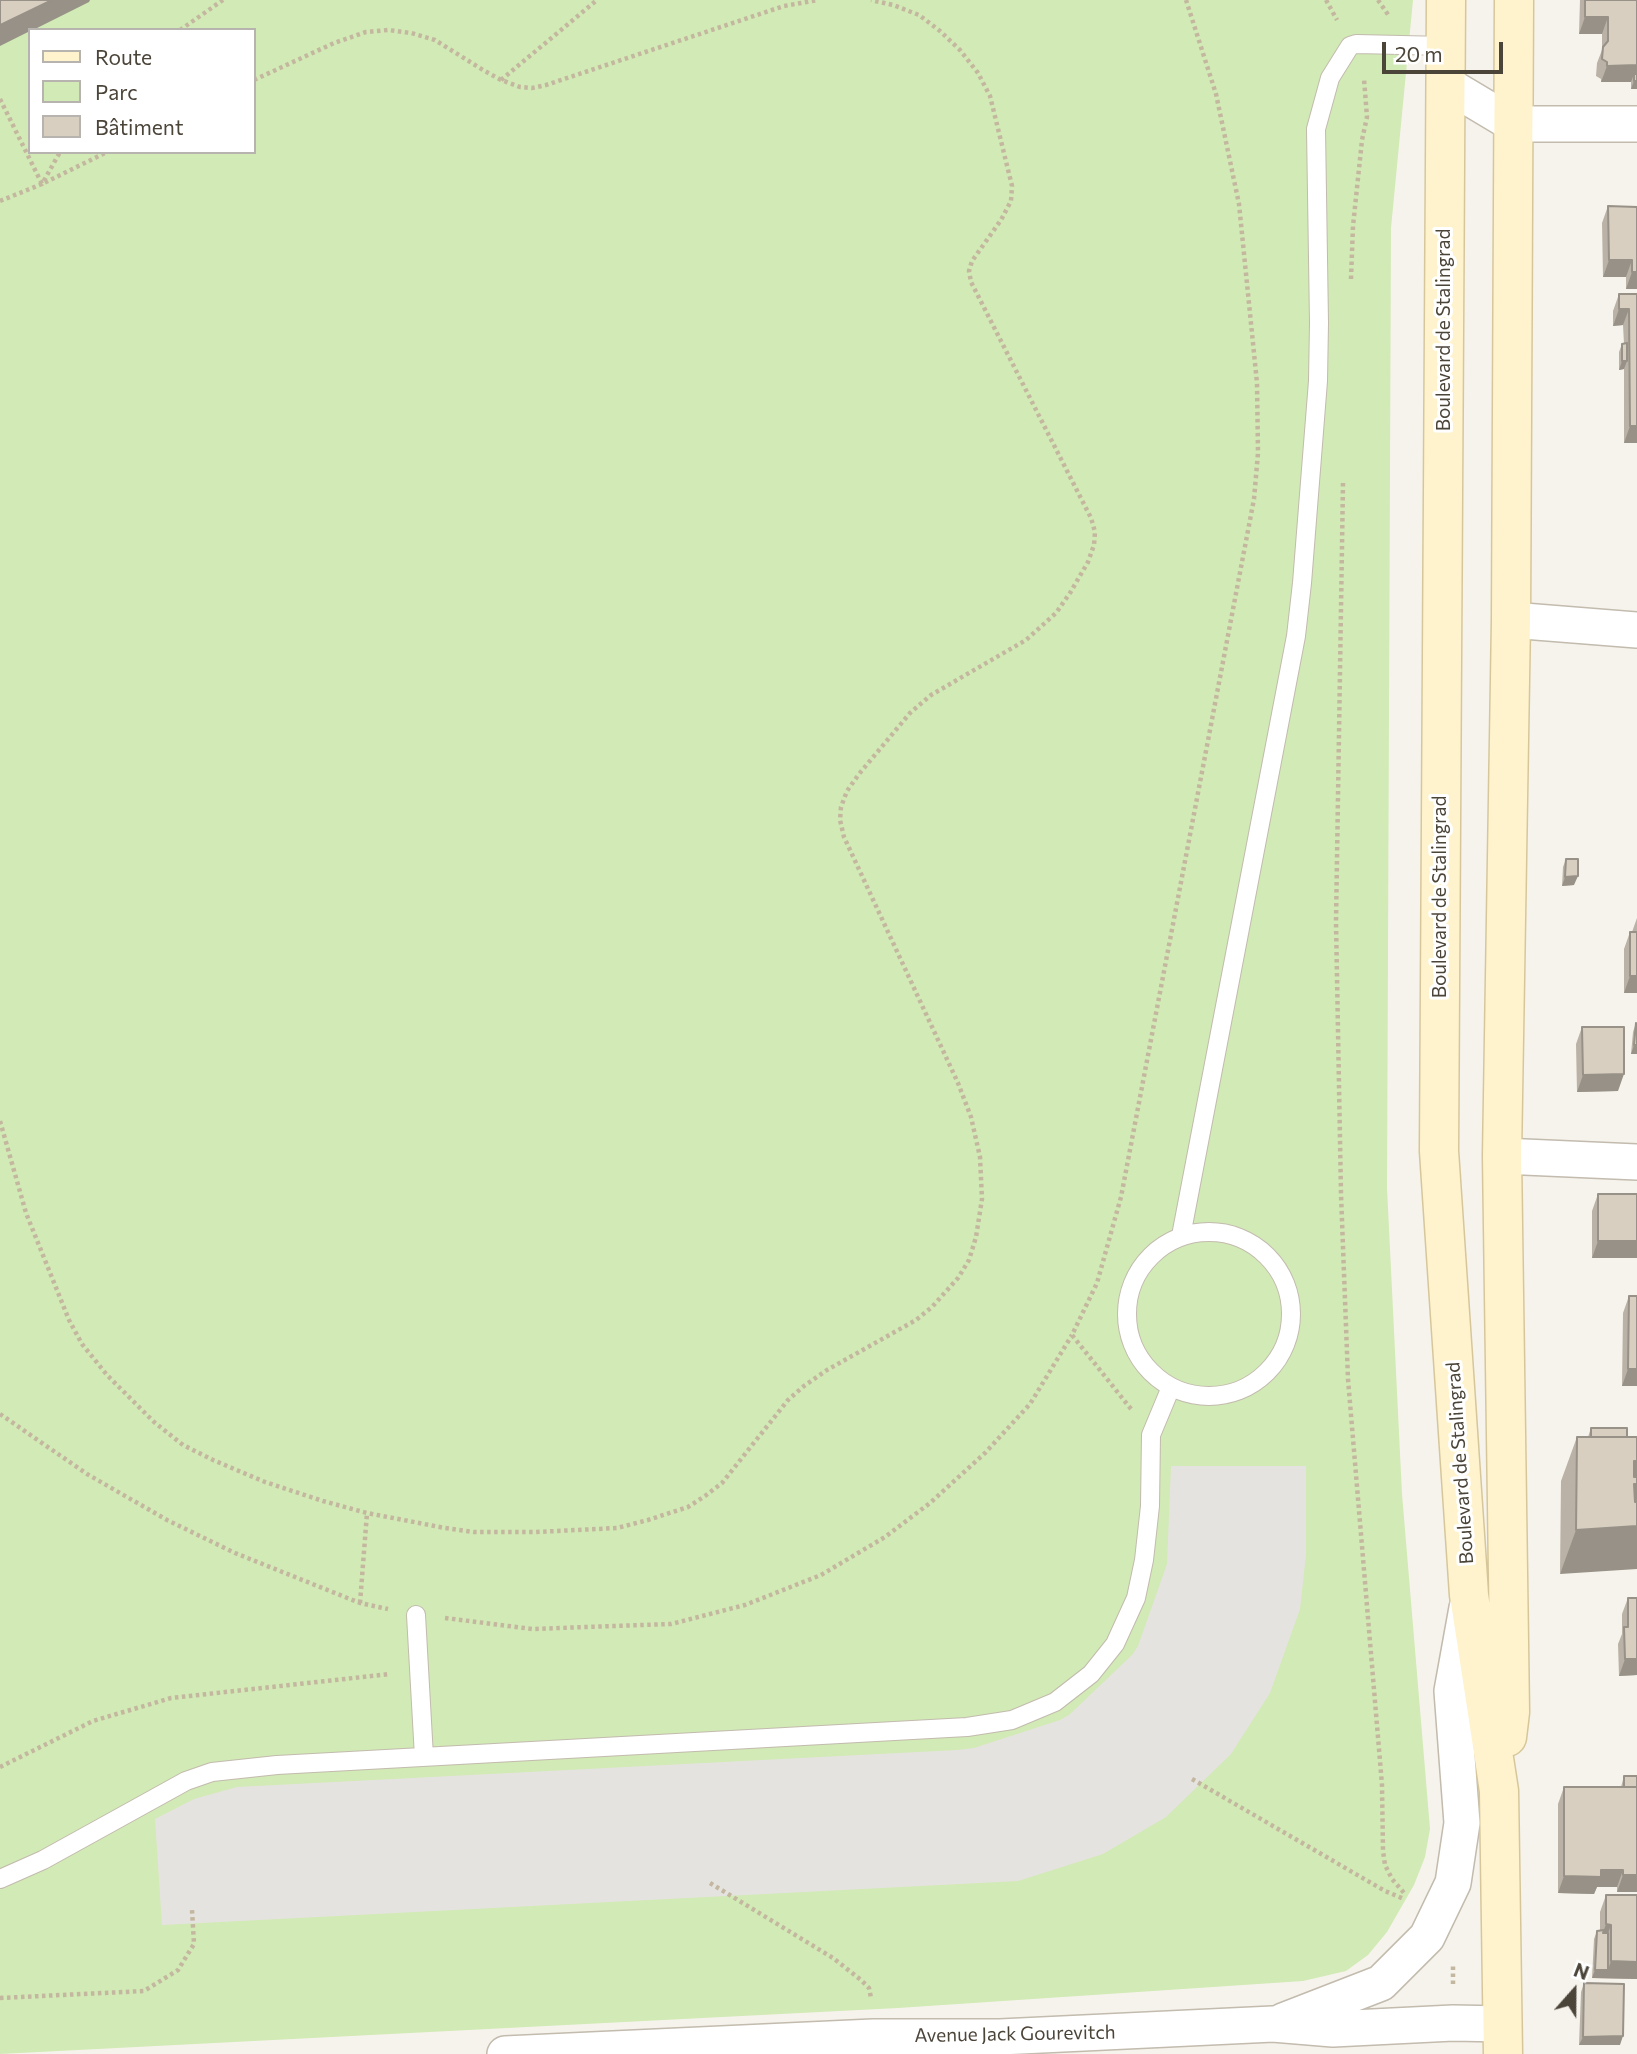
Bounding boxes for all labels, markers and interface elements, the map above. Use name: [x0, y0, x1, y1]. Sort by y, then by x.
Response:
legend: [28, 28, 256, 154]
scale bar: [1385, 28, 1506, 72]
text: 20 m: [1395, 41, 1443, 66]
text: Route: [95, 44, 152, 69]
text: Parc: [95, 79, 138, 104]
text: Bâtiment: [95, 114, 184, 139]
street label: Boulevard de Stalingrad: [1433, 229, 1455, 431]
street label: Boulevard de Stalingrad: [1429, 796, 1451, 998]
street label: Boulevard de Stalingrad: [1442, 1361, 1478, 1565]
north arrow: [1539, 1956, 1609, 2026]
text: N: [1571, 1958, 1592, 1984]
street label: Avenue Jack Gourevitch: [914, 2021, 1116, 2047]

